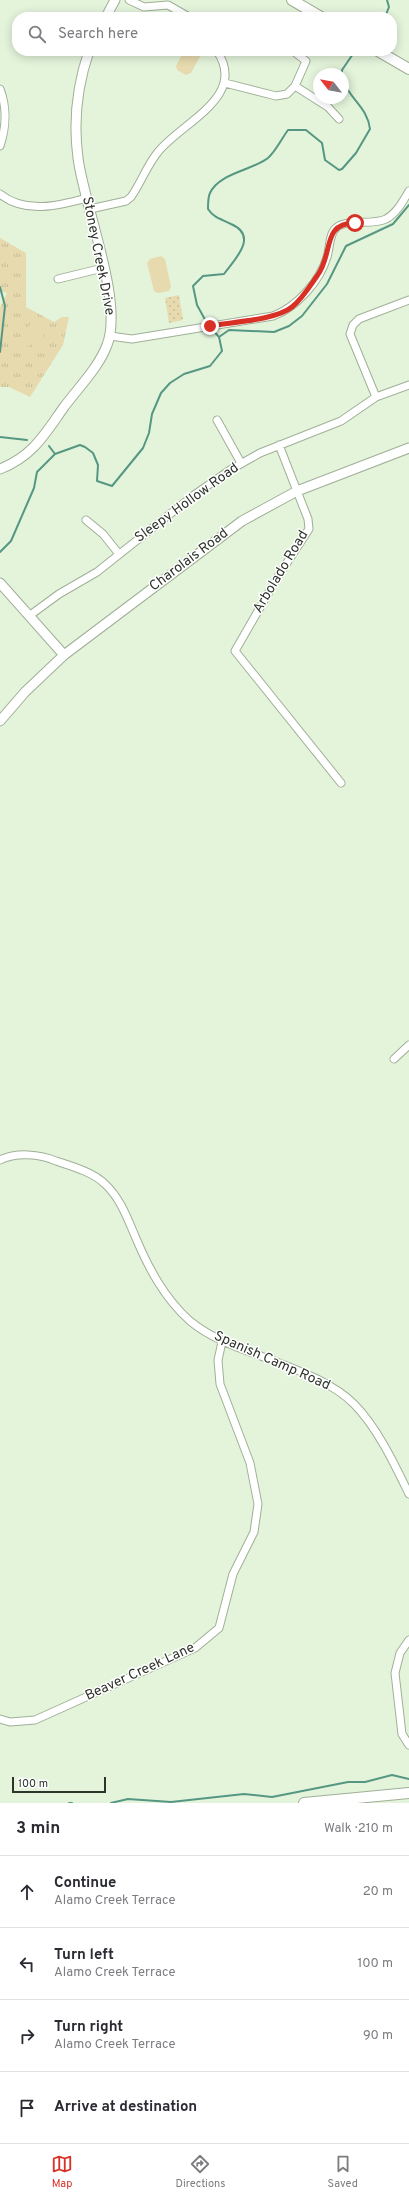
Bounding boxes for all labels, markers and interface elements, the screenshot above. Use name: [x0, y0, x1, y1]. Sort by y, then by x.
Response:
search box: [12, 12, 397, 56]
icon: search: [26, 23, 48, 45]
text: Search here: [58, 25, 138, 44]
north arrow: [313, 68, 349, 104]
street label: Stoney Creek Drive: [78, 195, 118, 317]
route start: [346, 214, 364, 232]
route end: [201, 317, 219, 335]
street label: Sleepy Hollow Road: [132, 460, 242, 546]
street label: Charolais Road: [146, 525, 232, 595]
street label: Arbolado Road: [250, 528, 312, 616]
street label: Spanish Camp Road: [211, 1328, 333, 1394]
street label: Beaver Creek Lane: [83, 1639, 197, 1705]
scale bar: [12, 1775, 106, 1794]
text: 100 m: [18, 1777, 48, 1791]
text: 3 min: [16, 1818, 60, 1840]
text: Walk · 210 m: [324, 1821, 393, 1837]
text: Continue: [54, 1874, 116, 1893]
icon: ahead: [16, 1881, 38, 1903]
text: 20 m: [363, 1884, 393, 1900]
text: Alamo Creek Terrace: [54, 1893, 176, 1909]
text: Turn left: [54, 1946, 114, 1965]
icon: left: [16, 1953, 38, 1975]
text: 100 m: [357, 1956, 393, 1972]
text: Alamo Creek Terrace: [54, 1965, 176, 1981]
text: Turn right: [54, 2018, 123, 2037]
icon: right: [16, 2025, 38, 2047]
text: 90 m: [363, 2028, 393, 2044]
text: Alamo Creek Terrace: [54, 2037, 176, 2053]
icon: arrive: [16, 2097, 38, 2119]
text: Arrive at destination: [54, 2098, 197, 2117]
tab: Map: [51, 2153, 73, 2191]
tab: Directions: [175, 2153, 225, 2191]
tab: Saved: [328, 2153, 358, 2191]

